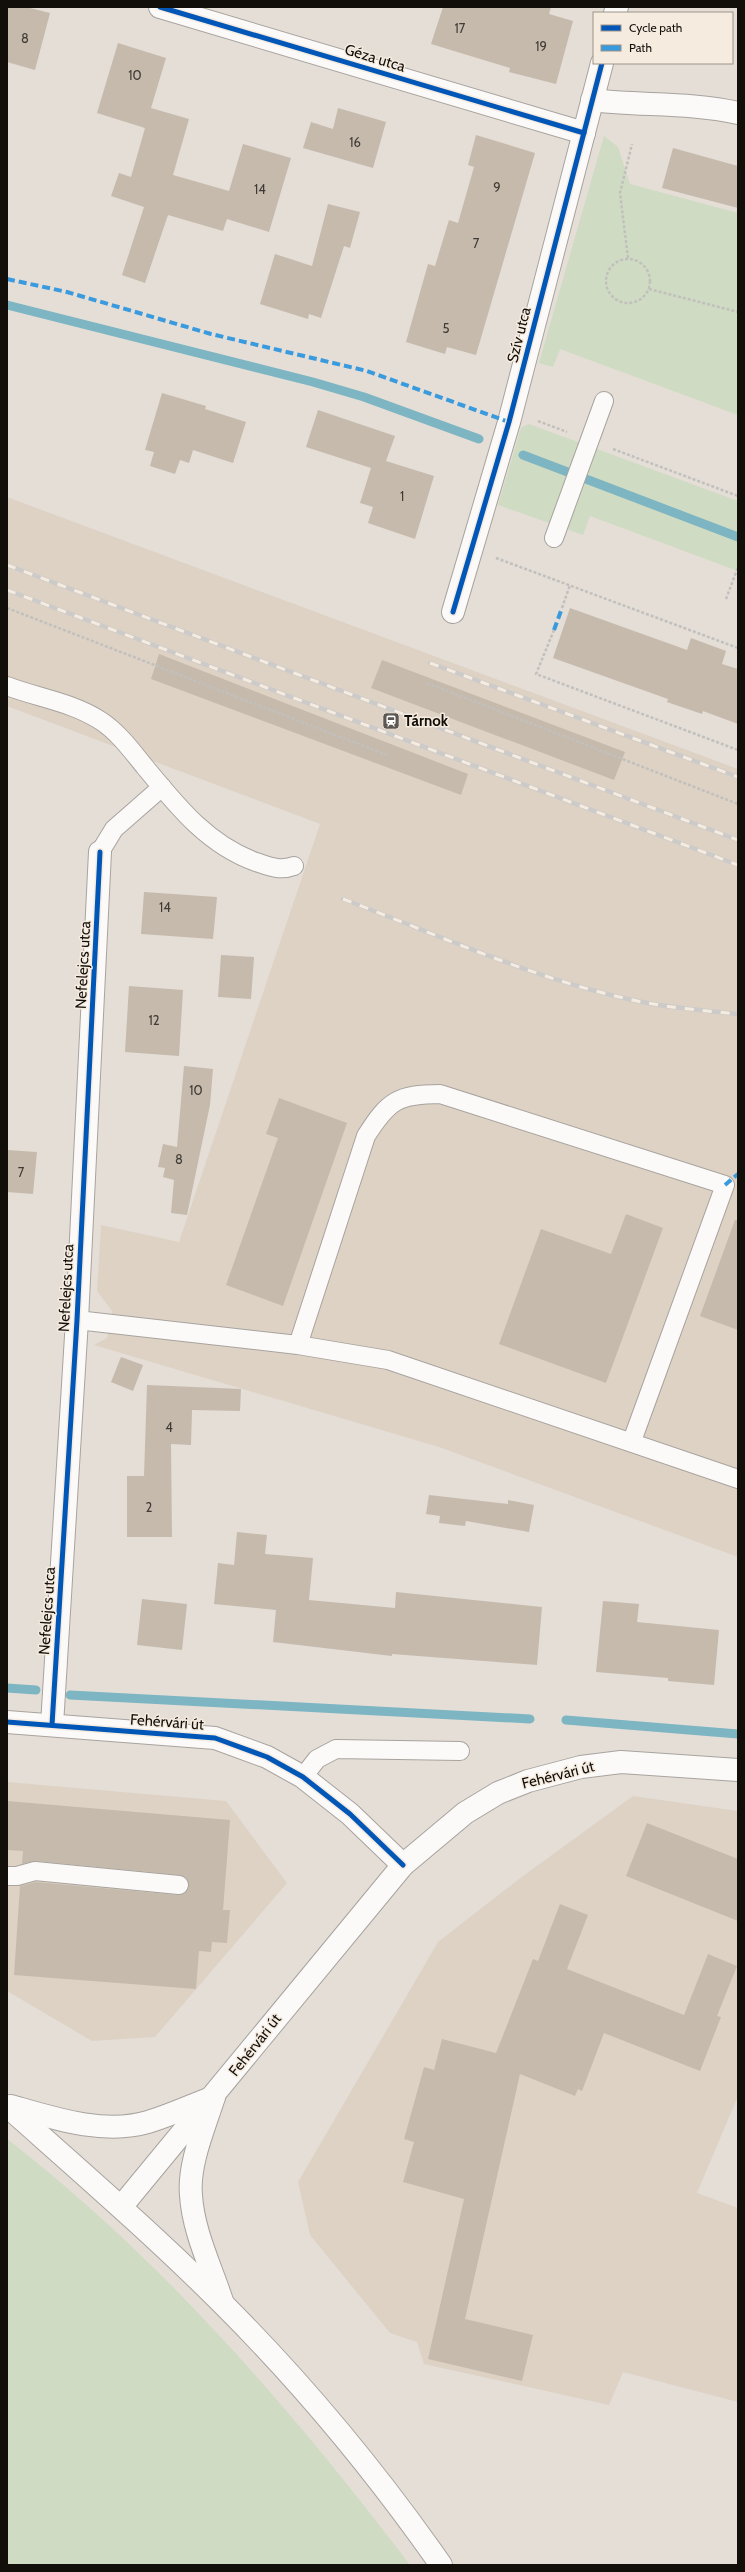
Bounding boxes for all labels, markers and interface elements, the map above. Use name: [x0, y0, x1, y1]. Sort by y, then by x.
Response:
legend: [593, 12, 733, 64]
house number: 17: [455, 20, 466, 36]
text: Cycle path: [629, 20, 682, 35]
house number: 8: [21, 30, 29, 46]
house number: 19: [535, 38, 547, 54]
street label: Géza utca: [343, 40, 408, 76]
text: Path: [629, 40, 652, 55]
house number: 10: [128, 67, 142, 83]
house number: 16: [349, 134, 361, 150]
house number: 9: [493, 179, 501, 195]
house number: 14: [254, 181, 266, 197]
house number: 7: [473, 235, 480, 251]
street label: Szív utca: [503, 305, 535, 365]
house number: 5: [442, 320, 450, 336]
house number: 1: [400, 488, 404, 504]
station icon: Tárnok: [381, 711, 401, 731]
place label: Tárnok: [404, 712, 449, 730]
house number: 14: [159, 899, 171, 915]
street label: Nefelejcs utca: [72, 920, 94, 1009]
house number: 12: [148, 1012, 160, 1028]
house number: 10: [189, 1082, 203, 1098]
house number: 8: [175, 1151, 183, 1167]
house number: 7: [18, 1164, 25, 1180]
street label: Nefelejcs utca: [55, 1243, 77, 1332]
house number: 4: [165, 1419, 173, 1435]
house number: 2: [146, 1499, 153, 1515]
street label: Nefelejcs utca: [35, 1566, 59, 1656]
street label: Fehérvári út: [129, 1710, 205, 1734]
street label: Fehérvári út: [520, 1757, 596, 1793]
street label: Fehérvári út: [225, 2010, 285, 2080]

